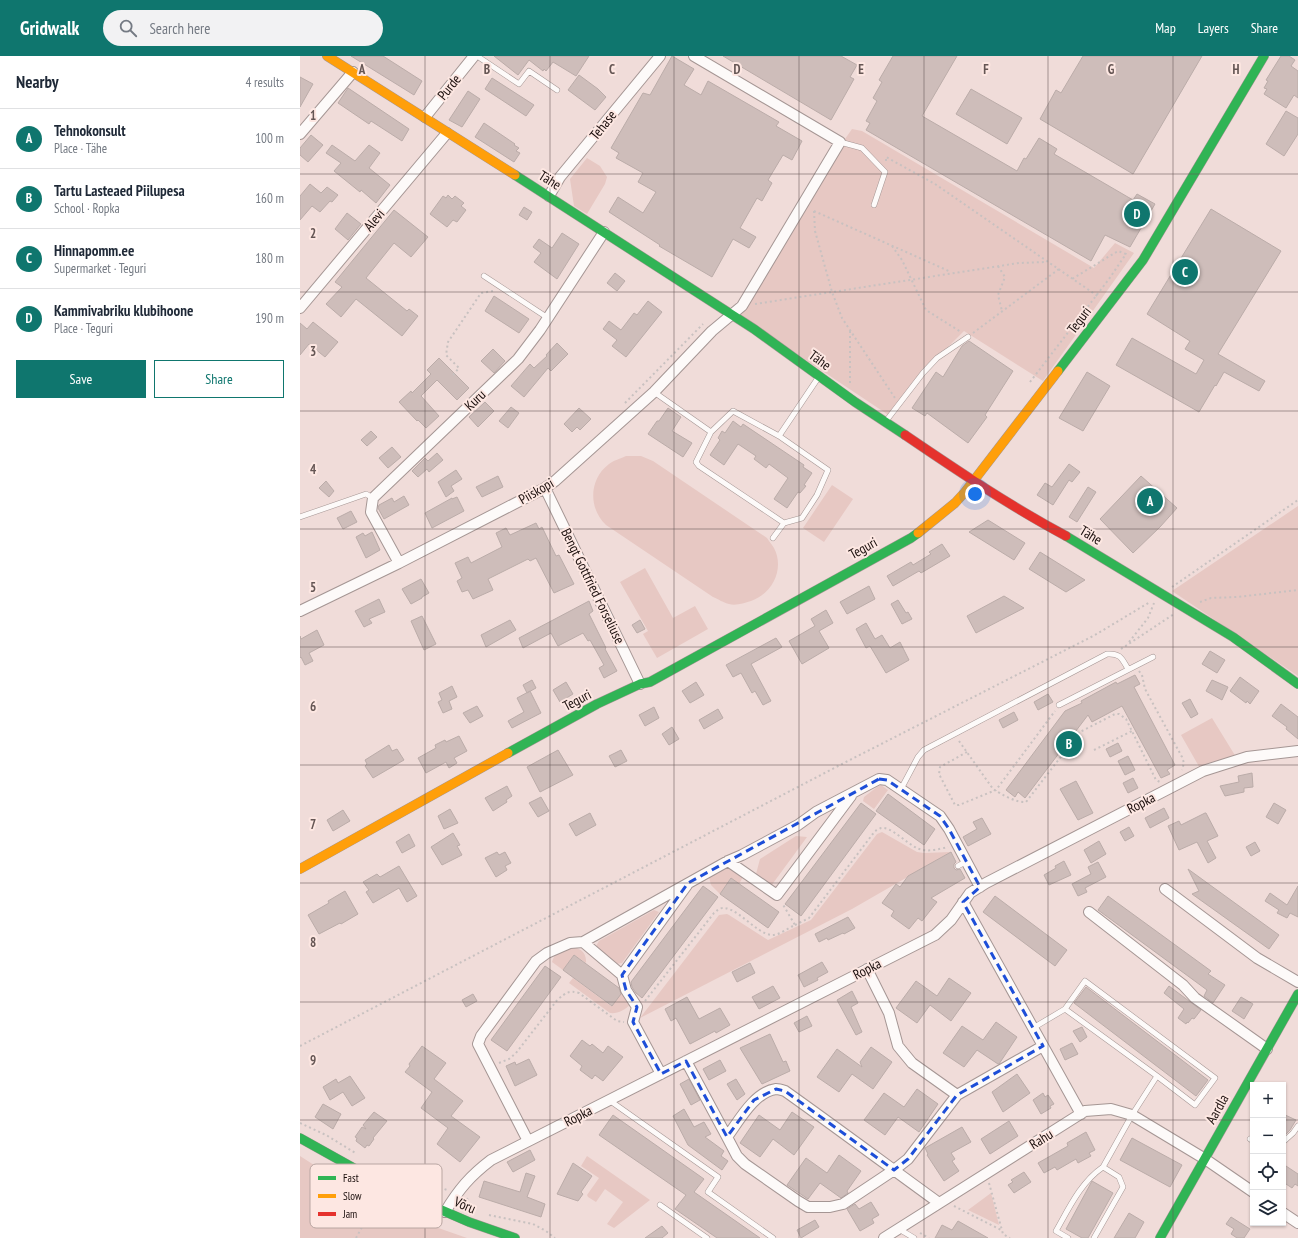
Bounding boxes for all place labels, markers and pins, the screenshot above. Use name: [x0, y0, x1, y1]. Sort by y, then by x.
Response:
pin: D: [1124, 199, 1150, 229]
pin: C: [1172, 257, 1198, 287]
pin: A: [1137, 486, 1163, 516]
pin: B: [1056, 729, 1082, 759]

